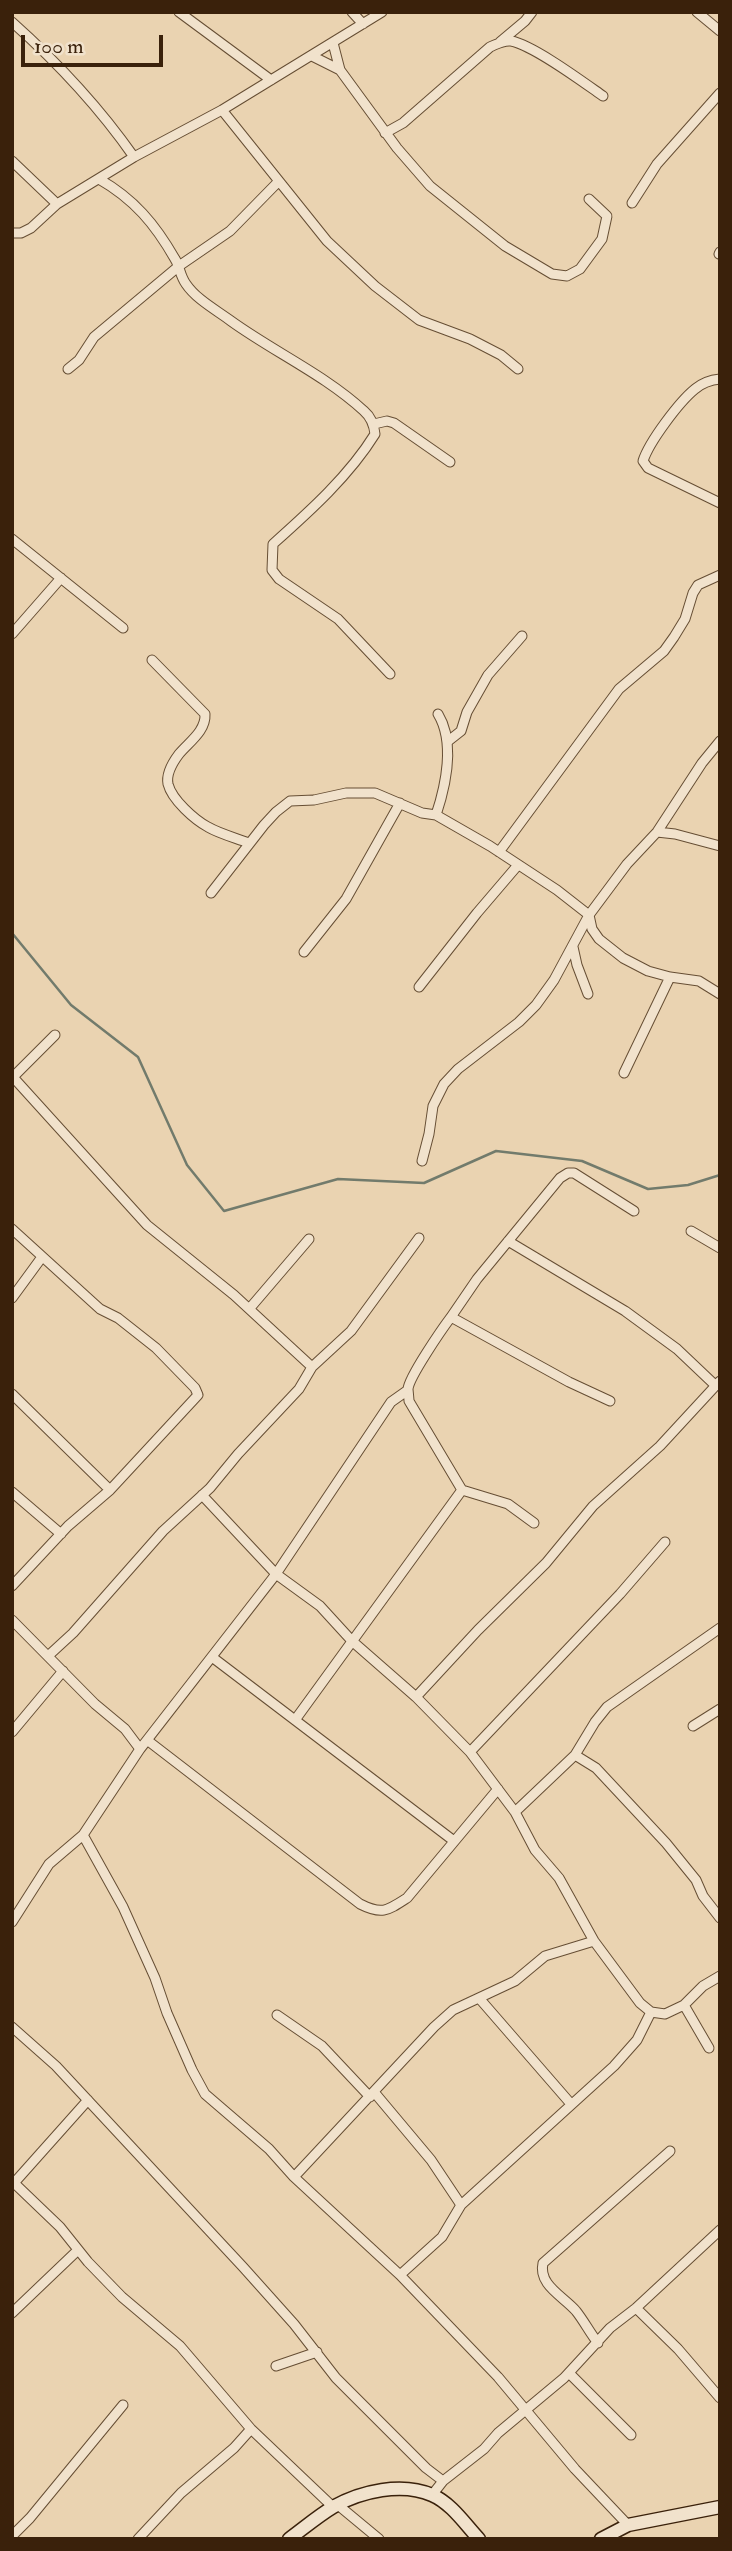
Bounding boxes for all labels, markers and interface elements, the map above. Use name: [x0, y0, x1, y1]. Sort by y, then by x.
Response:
scale bar: [24, 21, 166, 65]
text: 100 m: [34, 33, 84, 60]

